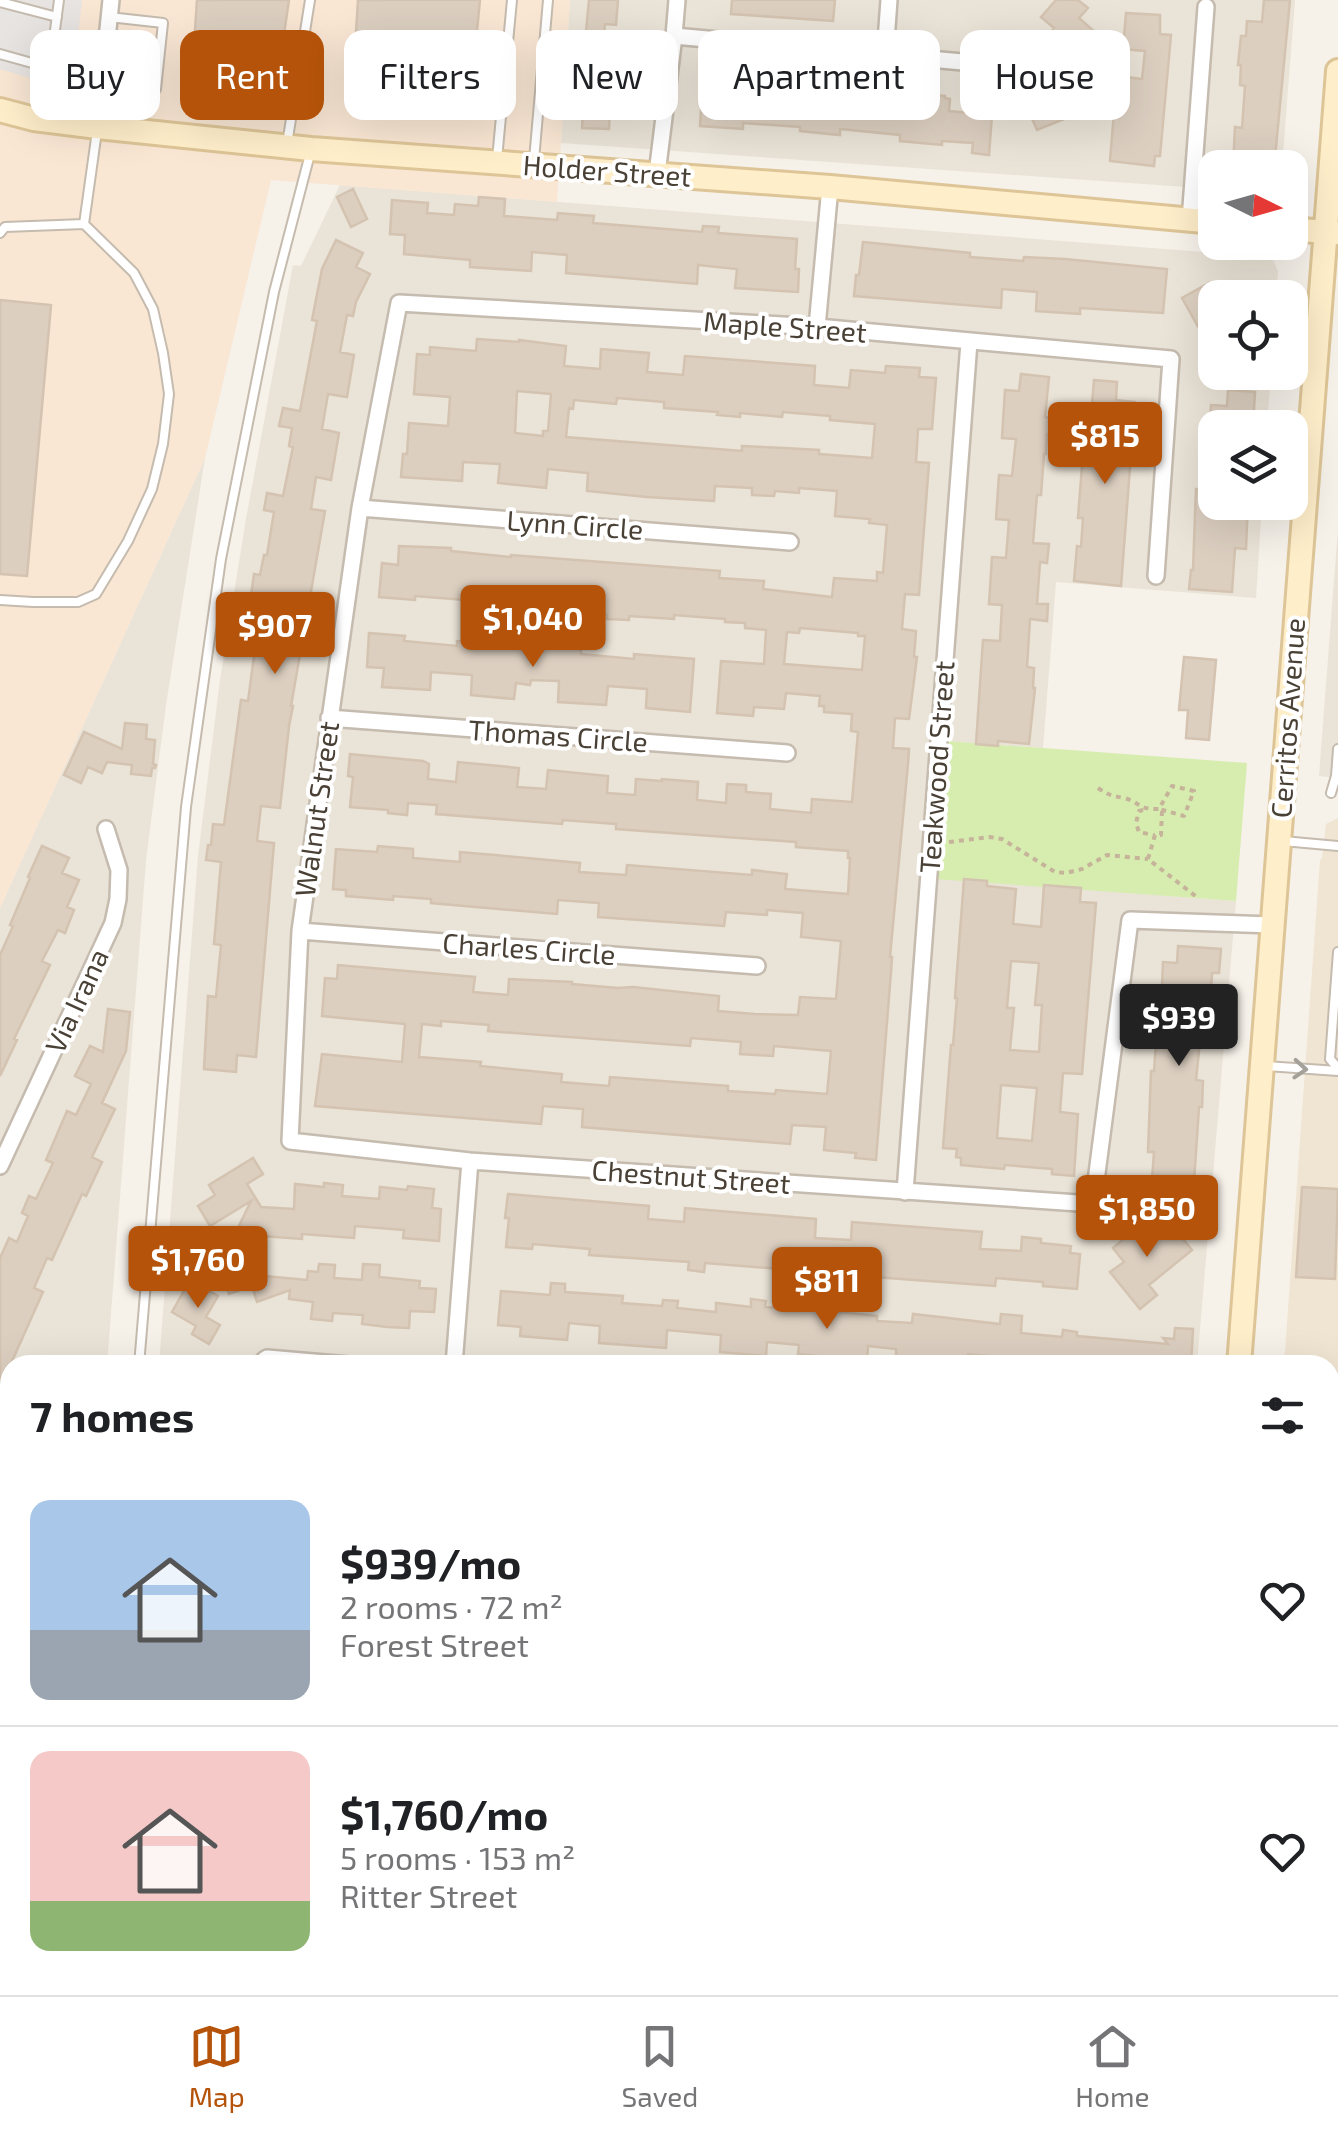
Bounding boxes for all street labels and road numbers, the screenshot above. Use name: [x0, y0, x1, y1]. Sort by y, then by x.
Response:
street label: Holder Street: [522, 147, 692, 193]
street label: Maple Street: [702, 303, 868, 349]
street label: Lynn Circle: [506, 502, 645, 546]
street label: Cerritos Avenue: [1263, 617, 1311, 819]
street label: Teakwood Street: [912, 660, 960, 874]
street label: Thomas Circle: [467, 712, 649, 758]
street label: Walnut Street: [287, 719, 345, 899]
street label: Charles Circle: [441, 925, 617, 971]
street label: Via Irana: [37, 943, 115, 1058]
street label: Chestnut Street: [591, 1152, 792, 1200]

